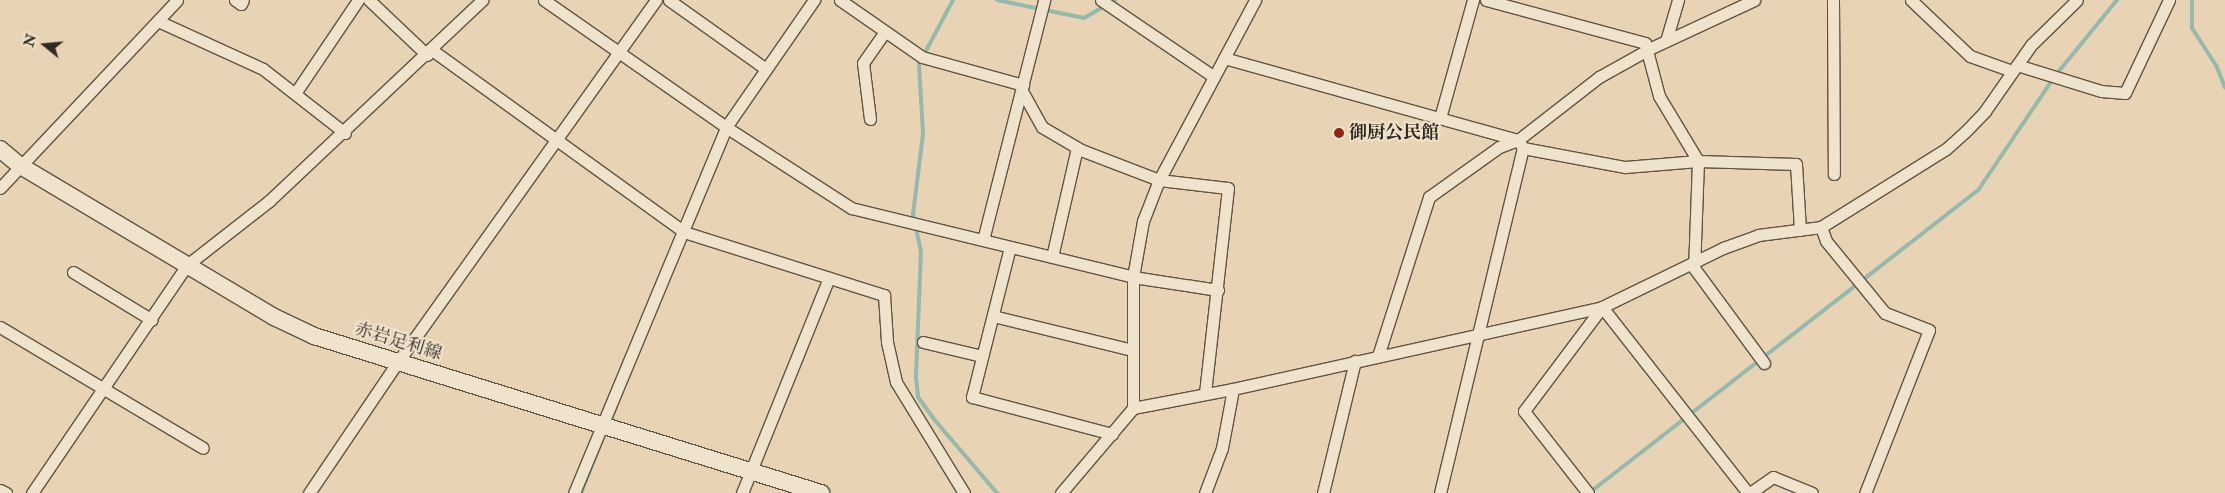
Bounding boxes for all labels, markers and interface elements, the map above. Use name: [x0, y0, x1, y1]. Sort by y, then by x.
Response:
north arrow: [20, 20, 70, 70]
text: N: [20, 32, 40, 49]
place label: 御厨公民館: [1349, 122, 1439, 144]
marker: 御厨公民館: [1333, 127, 1345, 139]
street label: 赤岩足利線: [352, 319, 444, 365]

